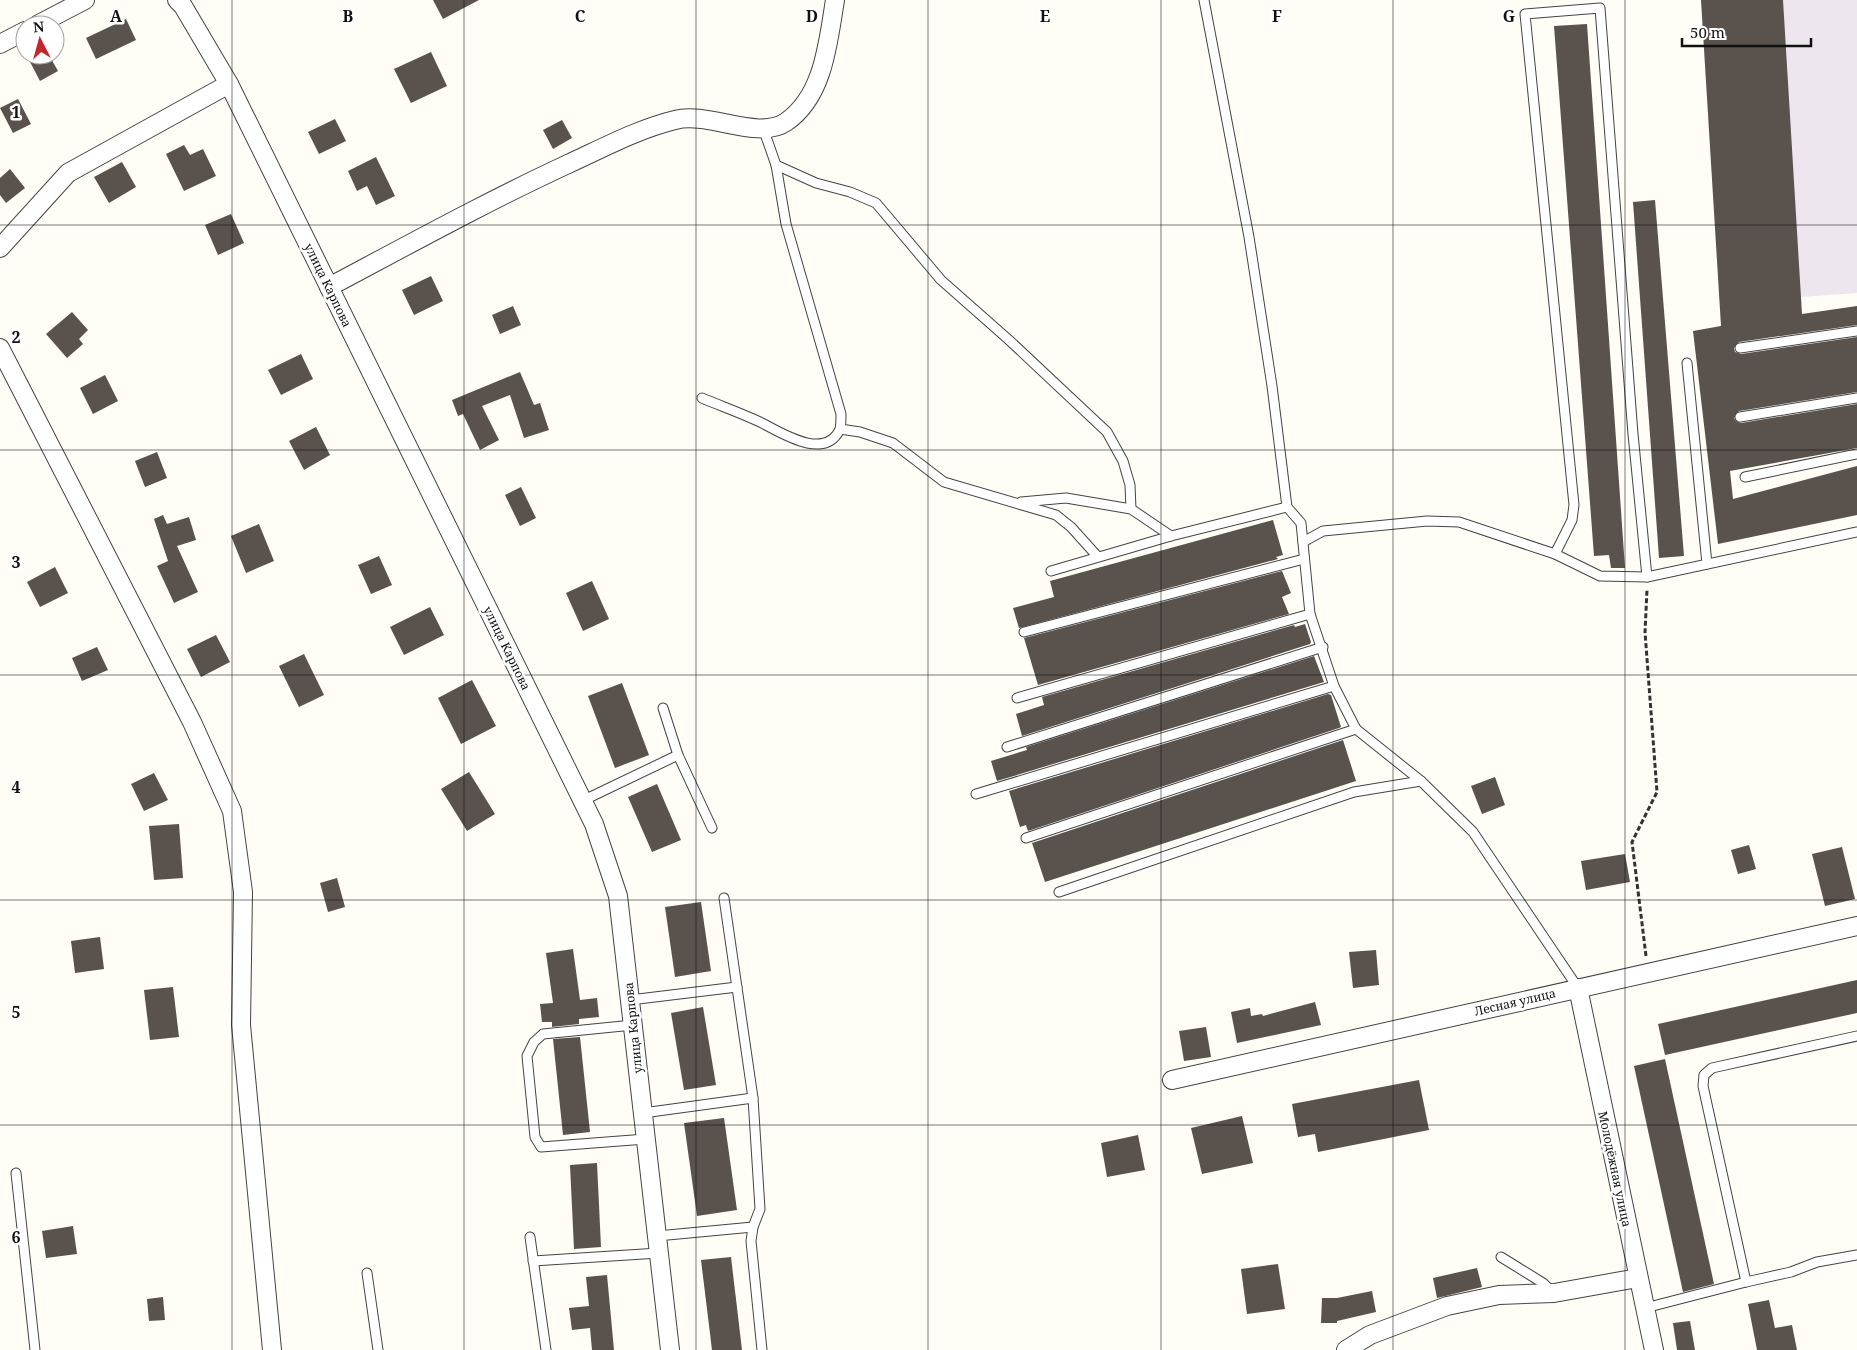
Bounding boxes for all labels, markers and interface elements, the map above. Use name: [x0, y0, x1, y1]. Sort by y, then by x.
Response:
text: A: [110, 5, 123, 27]
text: B: [343, 5, 354, 27]
text: C: [575, 5, 586, 27]
text: D: [806, 5, 818, 27]
text: E: [1040, 5, 1050, 27]
text: F: [1272, 5, 1282, 27]
text: G: [1503, 5, 1515, 27]
north arrow: [15, 15, 65, 65]
scale bar: [1682, 15, 1811, 47]
text: N: [32, 17, 45, 37]
text: 50 m: [1690, 22, 1725, 42]
text: 1: [11, 101, 21, 123]
street label: улица Карпова: [300, 240, 356, 330]
text: 2: [11, 326, 21, 348]
text: 3: [11, 551, 21, 573]
street label: улица Карпова: [479, 603, 535, 693]
text: 4: [11, 776, 21, 798]
street label: улица Карпова: [620, 981, 646, 1074]
street label: Лесная улица: [1473, 984, 1558, 1020]
text: 5: [11, 1001, 21, 1023]
street label: Молодёжная улица: [1594, 1110, 1636, 1229]
text: 6: [11, 1226, 21, 1248]

